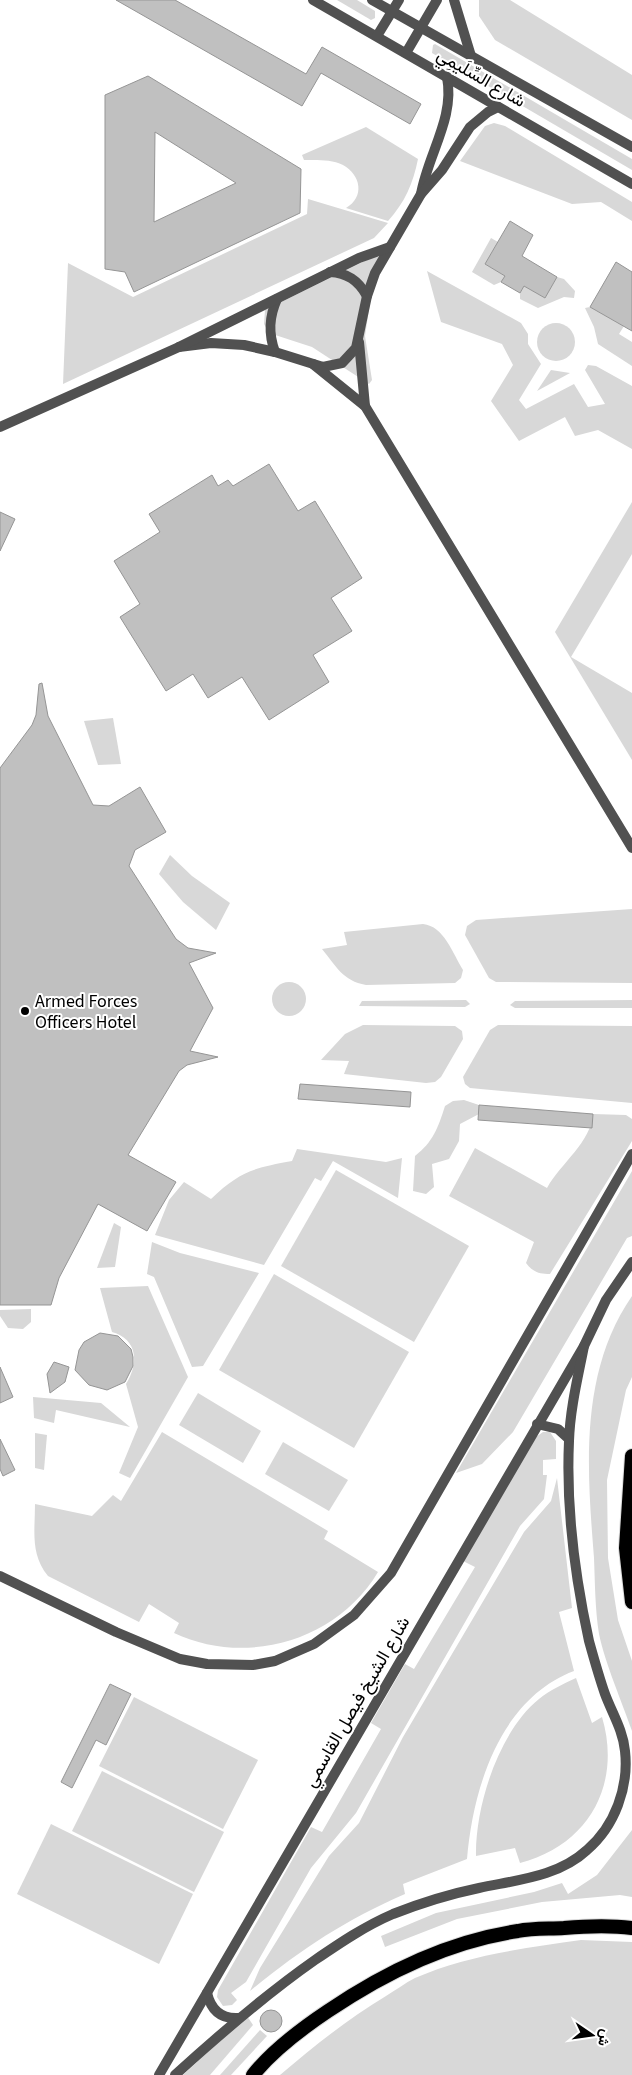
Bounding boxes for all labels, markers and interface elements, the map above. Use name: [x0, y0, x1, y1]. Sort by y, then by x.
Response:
street label: شارع السِّلَيمِي: [431, 42, 530, 115]
place label: Armed Forces Officers Hotel: [35, 989, 137, 1035]
marker: Armed Forces Officers Hotel: [19, 1005, 31, 1017]
street label: شارع الشيخ فيصل القاسمي: [298, 1612, 418, 1793]
north arrow: [567, 2010, 617, 2060]
text: ش: [592, 2027, 615, 2048]

